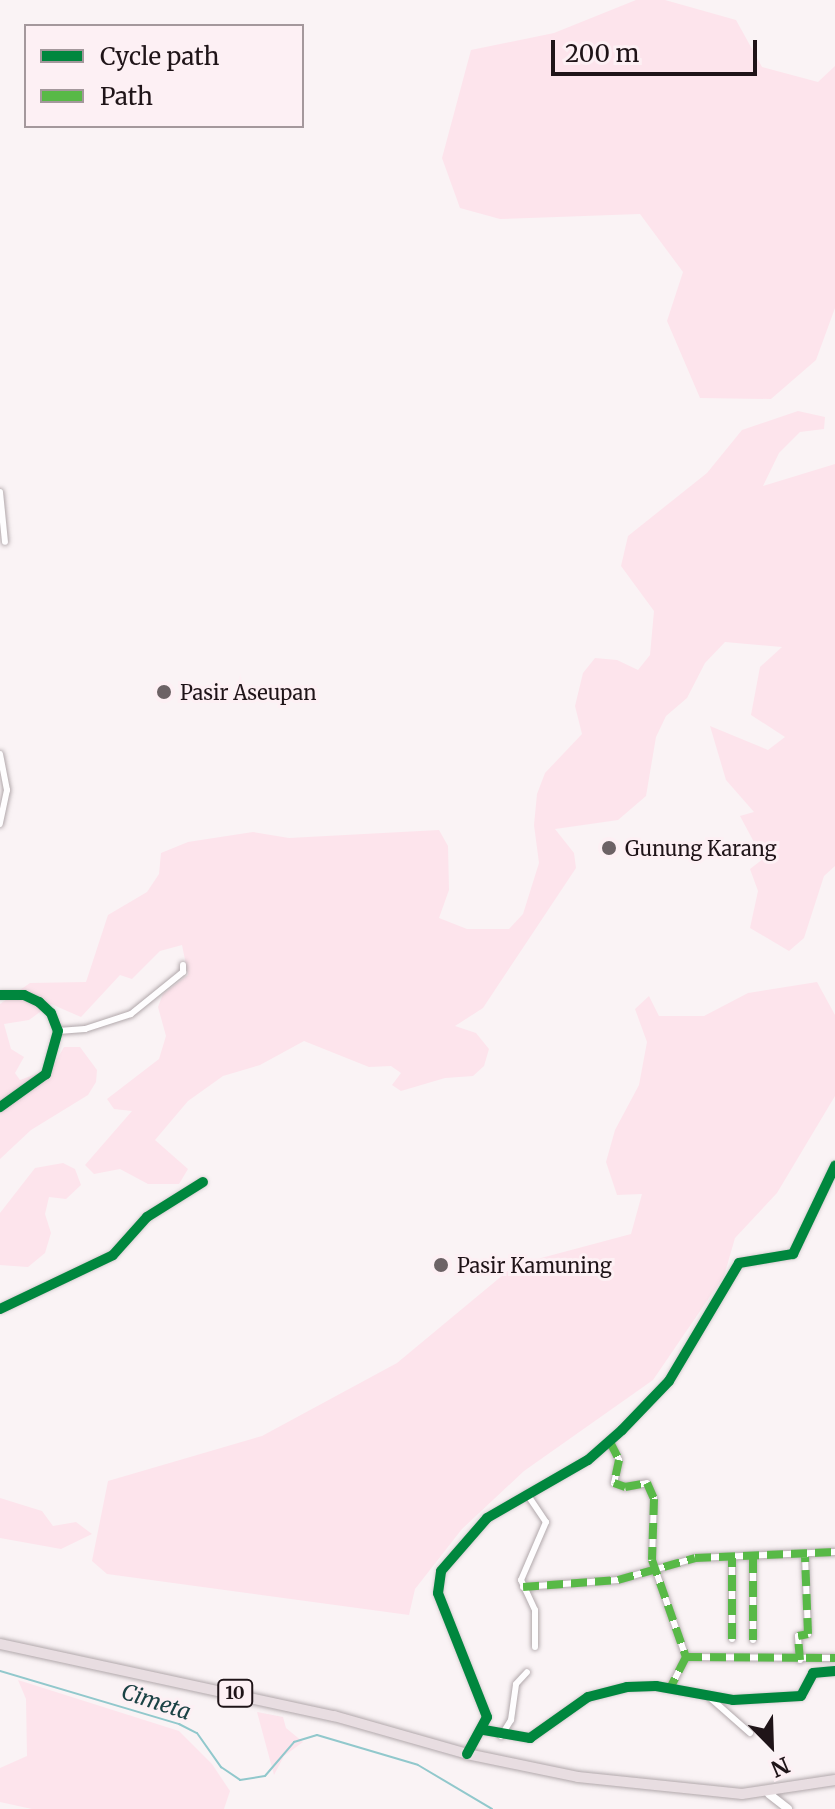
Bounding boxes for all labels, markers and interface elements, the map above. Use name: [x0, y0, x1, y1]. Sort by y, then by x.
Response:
legend: [24, 24, 304, 128]
scale bar: [555, 24, 761, 74]
text: 200 m: [565, 38, 639, 69]
text: Cycle path: [100, 41, 219, 72]
text: Path: [100, 81, 153, 112]
place label: Pasir Aseupan: [180, 680, 316, 704]
marker: Pasir Aseupan: [155, 683, 173, 701]
place label: Gunung Karang: [625, 836, 777, 860]
marker: Gunung Karang: [600, 839, 618, 857]
place label: Pasir Kamuning: [457, 1253, 612, 1277]
marker: Pasir Kamuning: [432, 1256, 450, 1274]
water label: Cimeta: [118, 1678, 194, 1726]
road number: 10: [217, 1679, 253, 1707]
north arrow: [731, 1705, 811, 1785]
text: N: [767, 1751, 794, 1783]

